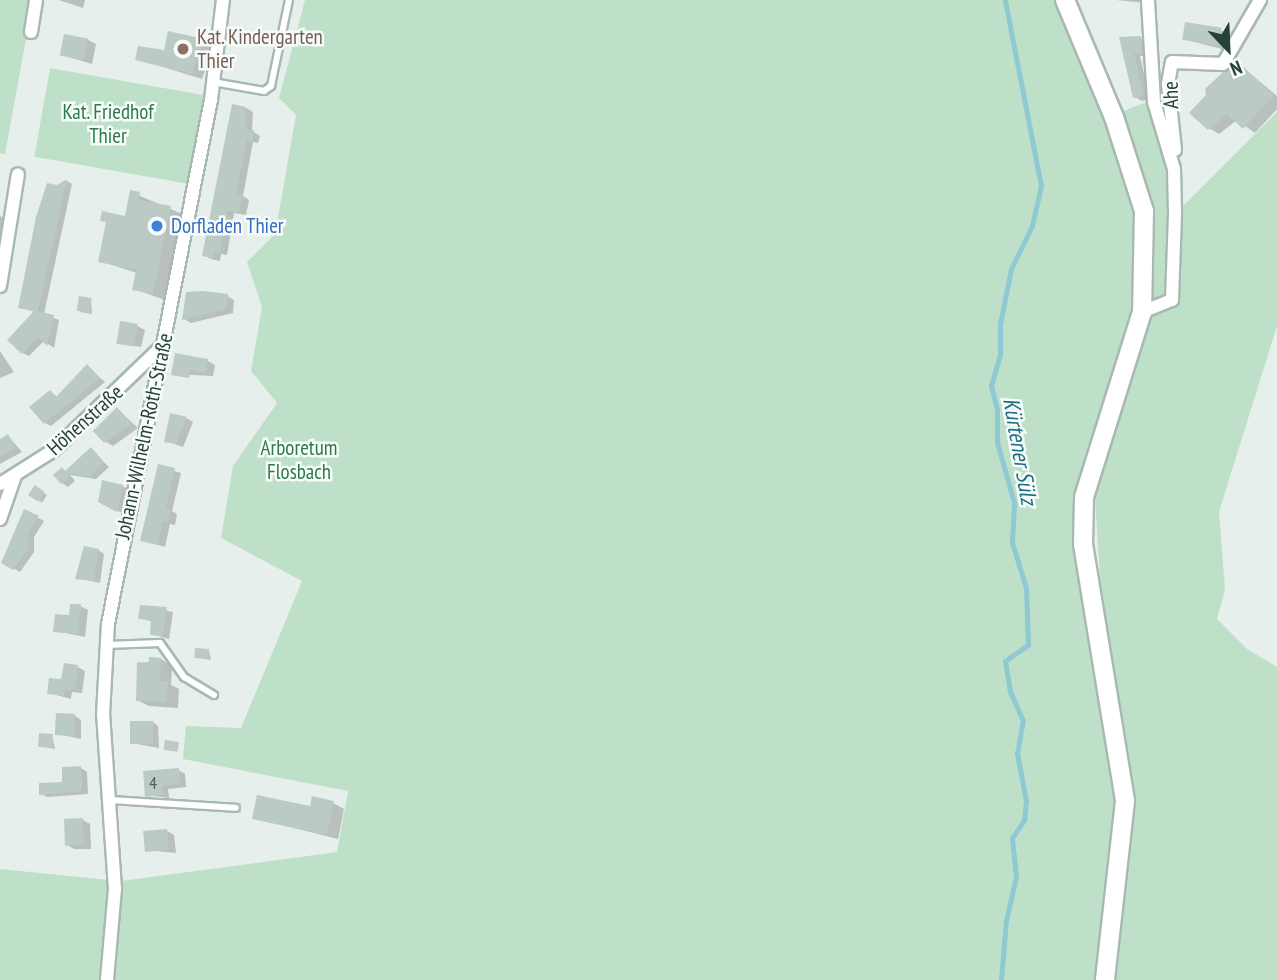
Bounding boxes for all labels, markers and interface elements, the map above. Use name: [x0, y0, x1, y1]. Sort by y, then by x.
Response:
north arrow: [1193, 14, 1263, 84]
place label: Kat. Kindergarten Thier: [197, 24, 324, 74]
marker: Kat. Kindergarten Thier: [175, 41, 191, 57]
text: N: [1227, 55, 1246, 81]
street label: Ahe: [1158, 81, 1184, 109]
park label: Kat. Friedhof Thier: [62, 99, 154, 149]
place label: Dorfladen Thier: [171, 213, 284, 239]
marker: Dorfladen Thier: [149, 218, 165, 234]
street label: Johann-Wilhelm-Roth-Straße: [110, 331, 178, 541]
street label: Höhenstraße: [42, 379, 128, 461]
water label: Kürtener Sülz: [997, 395, 1043, 507]
park label: Arboretum Flosbach: [261, 435, 337, 485]
house number: 4: [149, 772, 157, 794]

